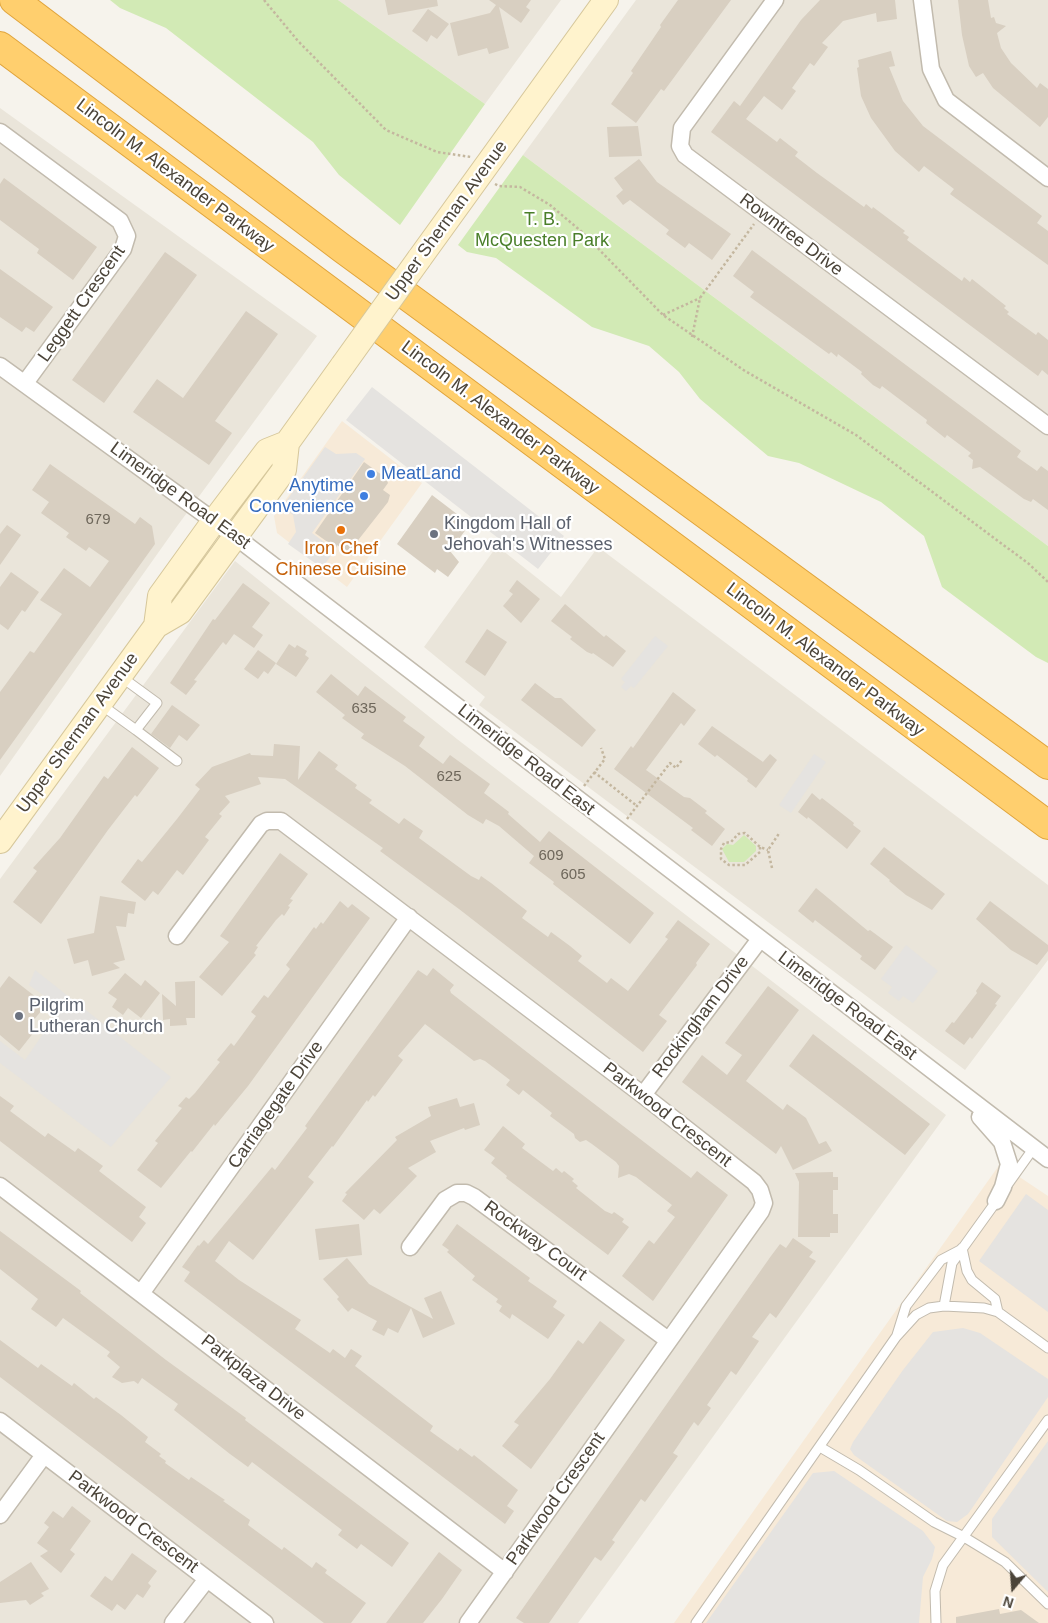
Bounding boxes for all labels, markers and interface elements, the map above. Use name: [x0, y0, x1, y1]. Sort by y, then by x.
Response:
street label: Lincoln M. Alexander Parkway: [72, 95, 278, 257]
street label: Upper Sherman Avenue: [382, 137, 512, 305]
street label: Rowntree Drive: [735, 189, 847, 281]
park label: T. B. McQuesten Park: [475, 209, 609, 252]
street label: Leggett Crescent: [34, 242, 130, 366]
street label: Lincoln M. Alexander Parkway: [397, 337, 603, 499]
street label: Limeridge Road East: [106, 438, 254, 554]
place label: MeatLand: [381, 463, 461, 485]
marker: MeatLand: [365, 468, 377, 480]
place label: Anytime Convenience: [249, 475, 354, 518]
marker: Anytime Convenience: [358, 490, 370, 502]
house number: 679: [85, 511, 111, 529]
place label: Kingdom Hall of Jehovah's Witnesses: [444, 513, 613, 556]
marker: Iron Chef Chinese Cuisine: [335, 524, 347, 536]
marker: Kingdom Hall of Jehovah's Witnesses: [428, 528, 440, 540]
place label: Iron Chef Chinese Cuisine: [275, 538, 407, 580]
street label: Lincoln M. Alexander Parkway: [722, 579, 928, 741]
street label: Upper Sherman Avenue: [13, 649, 143, 817]
house number: 635: [351, 700, 377, 718]
street label: Limeridge Road East: [453, 700, 599, 820]
house number: 625: [436, 768, 462, 786]
house number: 609: [538, 847, 564, 865]
house number: 605: [560, 866, 586, 884]
street label: Limeridge Road East: [773, 947, 921, 1065]
street label: Rockingham Drive: [648, 952, 754, 1082]
place label: Pilgrim Lutheran Church: [29, 995, 163, 1038]
marker: Pilgrim Lutheran Church: [13, 1010, 25, 1022]
street label: Carriagegate Drive: [224, 1037, 328, 1173]
street label: Parkwood Crescent: [598, 1058, 736, 1172]
street label: Rockway Court: [479, 1196, 591, 1286]
street label: Parkplaza Drive: [196, 1330, 310, 1426]
street label: Parkwood Crescent: [502, 1428, 610, 1570]
street label: Parkwood Crescent: [64, 1466, 202, 1578]
north arrow: [988, 1563, 1038, 1613]
text: N: [1001, 1593, 1016, 1611]

